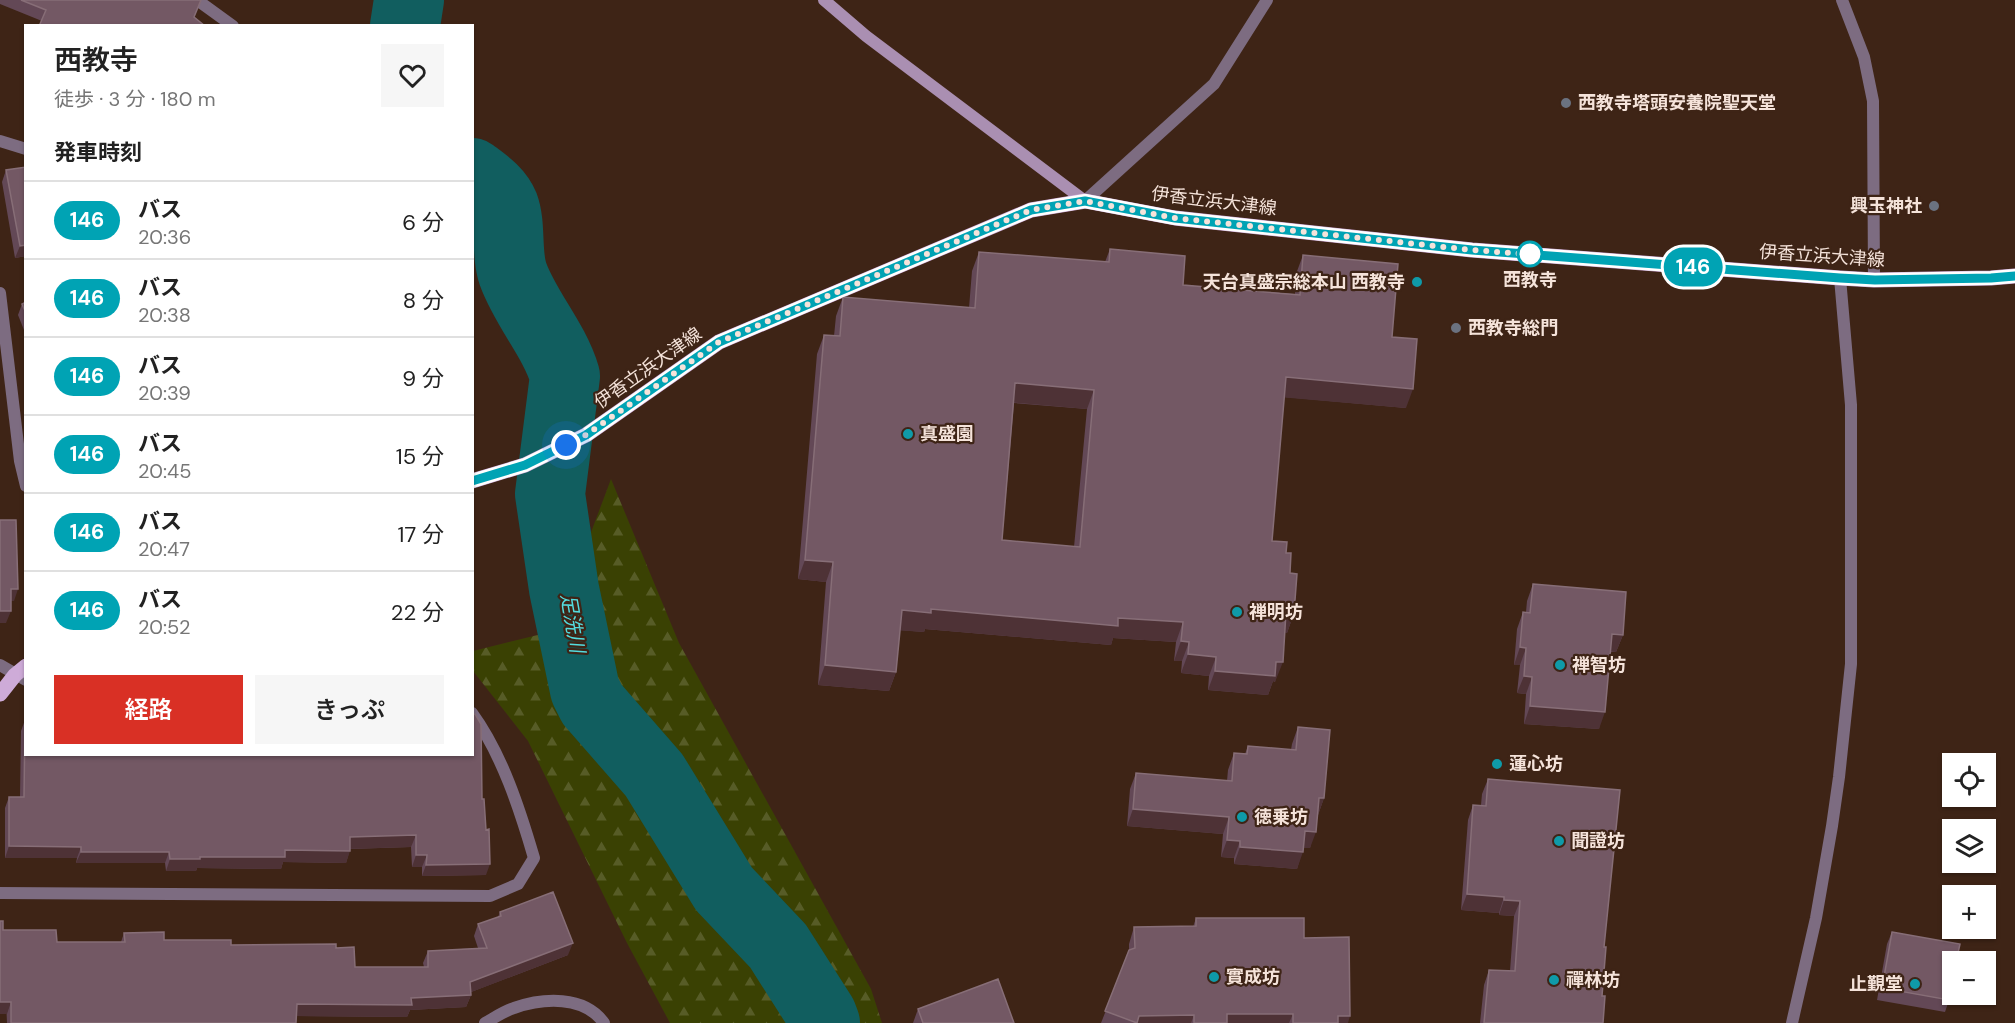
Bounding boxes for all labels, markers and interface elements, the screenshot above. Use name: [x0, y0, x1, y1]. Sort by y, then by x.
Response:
text: 西教寺: [54, 42, 138, 79]
button: heart: [381, 44, 444, 107]
text: 徒歩 · 3 分 · 180 m: [54, 86, 216, 112]
place label: 西教寺塔頭安養院聖天堂: [1578, 91, 1776, 115]
marker: 西教寺塔頭安養院聖天堂: [1559, 96, 1573, 110]
text: 発車時刻: [54, 138, 142, 167]
street label: 伊香立浜大津線: [1150, 181, 1278, 221]
place label: 興玉神社: [1850, 194, 1922, 218]
text: バス: [138, 195, 182, 224]
marker: 興玉神社: [1927, 199, 1941, 213]
text: 146: [70, 206, 104, 234]
text: 6 分: [402, 208, 444, 237]
text: 20:36: [138, 224, 191, 250]
street label: 伊香立浜大津線: [1758, 240, 1886, 272]
marker: 西教寺: [1517, 241, 1543, 267]
line badge: 146: [1658, 248, 1728, 286]
text: 146: [1676, 253, 1710, 281]
place label: 西教寺: [1503, 268, 1557, 292]
place label: 天台真盛宗総本山 西教寺: [1203, 270, 1405, 294]
text: バス: [138, 273, 182, 302]
marker: 天台真盛宗総本山 西教寺: [1410, 275, 1424, 289]
text: 146: [70, 284, 104, 312]
text: 8 分: [403, 286, 444, 315]
text: 20:38: [138, 302, 191, 328]
place label: 西教寺総門: [1468, 316, 1558, 340]
marker: 西教寺総門: [1449, 321, 1463, 335]
street label: 伊香立浜大津線: [590, 322, 706, 414]
text: バス: [138, 351, 182, 380]
text: 146: [70, 362, 104, 390]
text: 9 分: [402, 364, 444, 393]
text: 20:39: [138, 380, 191, 406]
place label: 真盛園: [920, 422, 974, 446]
marker: 真盛園: [901, 427, 915, 441]
text: バス: [138, 429, 182, 458]
your location: [551, 430, 581, 460]
text: 146: [70, 440, 104, 468]
text: 15 分: [396, 442, 444, 471]
text: 20:45: [138, 458, 191, 484]
text: バス: [138, 507, 182, 536]
text: 146: [70, 518, 104, 546]
text: 17 分: [398, 520, 444, 549]
text: 20:47: [138, 536, 190, 562]
text: バス: [138, 585, 182, 614]
water label: 足洗川: [555, 591, 591, 657]
text: 146: [70, 596, 104, 624]
text: 22 分: [391, 598, 444, 627]
place label: 禅明坊: [1249, 600, 1303, 624]
marker: 禅明坊: [1230, 605, 1244, 619]
text: 20:52: [138, 614, 190, 640]
place label: 禅智坊: [1572, 653, 1626, 677]
marker: 禅智坊: [1553, 658, 1567, 672]
button: 経路: [54, 675, 243, 744]
button: きっぷ: [255, 675, 444, 744]
place label: 蓮心坊: [1509, 752, 1563, 776]
map controls: [1942, 753, 1996, 1005]
button: locate: [1942, 753, 1996, 807]
marker: 蓮心坊: [1490, 757, 1504, 771]
place label: 徳乗坊: [1254, 805, 1308, 829]
marker: 徳乗坊: [1235, 810, 1249, 824]
button: layers: [1942, 819, 1996, 873]
place label: 聞證坊: [1571, 829, 1625, 853]
marker: 聞證坊: [1552, 834, 1566, 848]
button: +: [1942, 885, 1996, 939]
button: −: [1942, 951, 1996, 1005]
place label: 實成坊: [1226, 965, 1280, 989]
place label: 禪林坊: [1566, 968, 1620, 992]
marker: 實成坊: [1207, 970, 1221, 984]
place label: 止覲堂: [1849, 972, 1903, 996]
marker: 禪林坊: [1547, 973, 1561, 987]
marker: 止覲堂: [1908, 977, 1922, 991]

